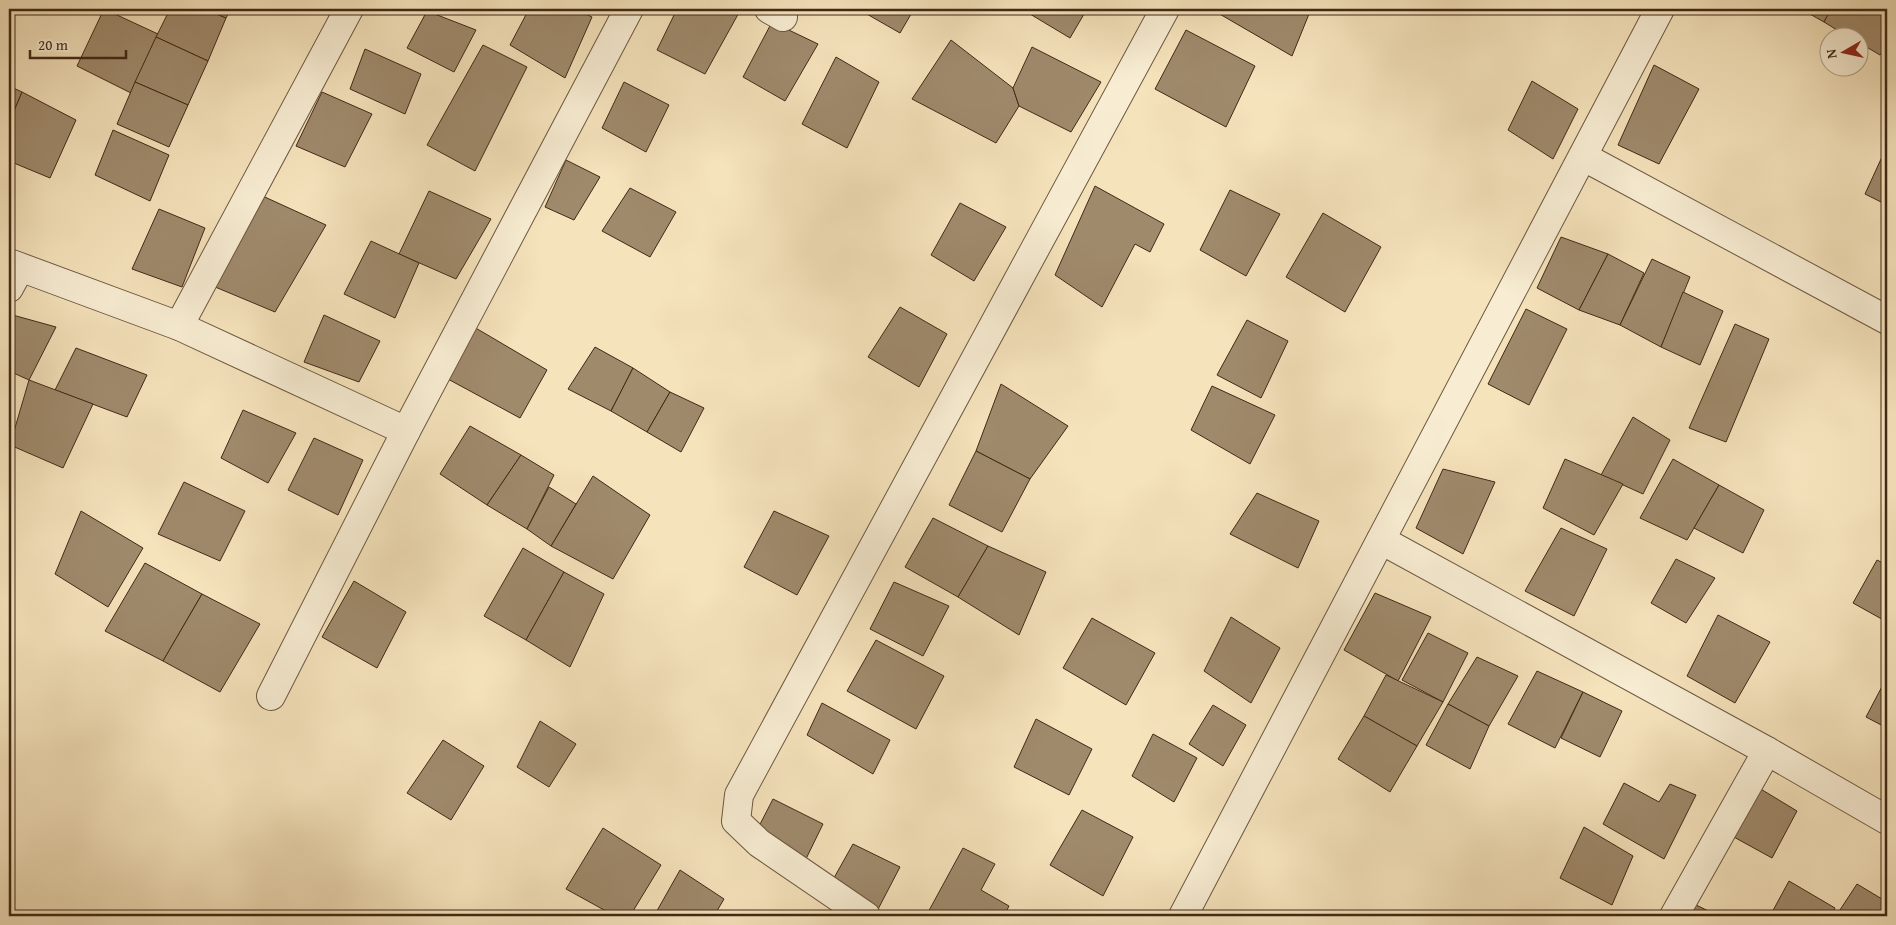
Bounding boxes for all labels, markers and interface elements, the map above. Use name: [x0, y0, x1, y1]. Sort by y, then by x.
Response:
scale bar: [30, 28, 126, 60]
north arrow: [1818, 28, 1868, 78]
text: 20 m: [38, 34, 69, 55]
text: N: [1820, 47, 1842, 60]

